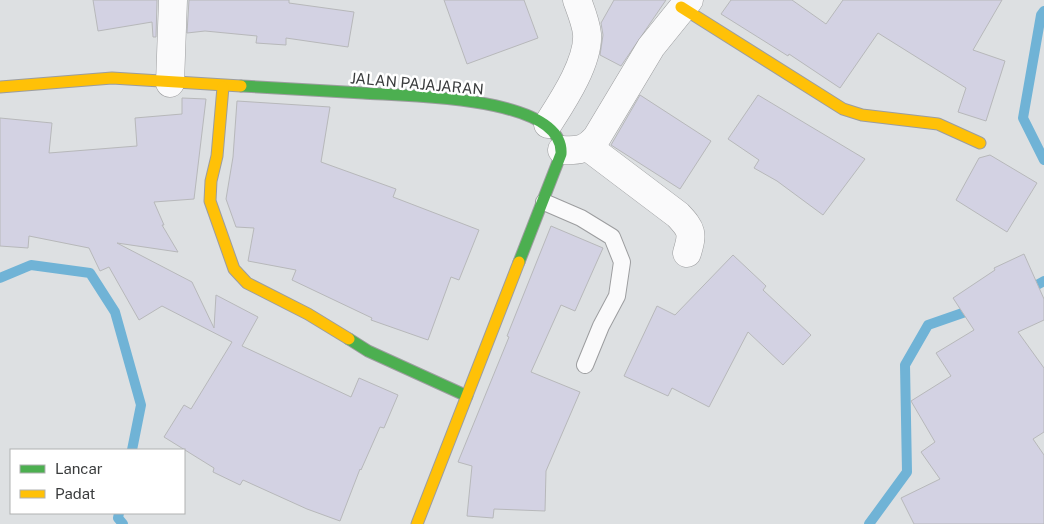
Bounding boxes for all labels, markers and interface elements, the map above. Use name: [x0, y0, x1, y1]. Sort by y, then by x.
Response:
street label: JALAN PAJAJARAN: [350, 69, 485, 98]
legend: [10, 449, 185, 514]
text: Lancar: [55, 460, 103, 477]
text: Padat: [55, 485, 96, 502]

